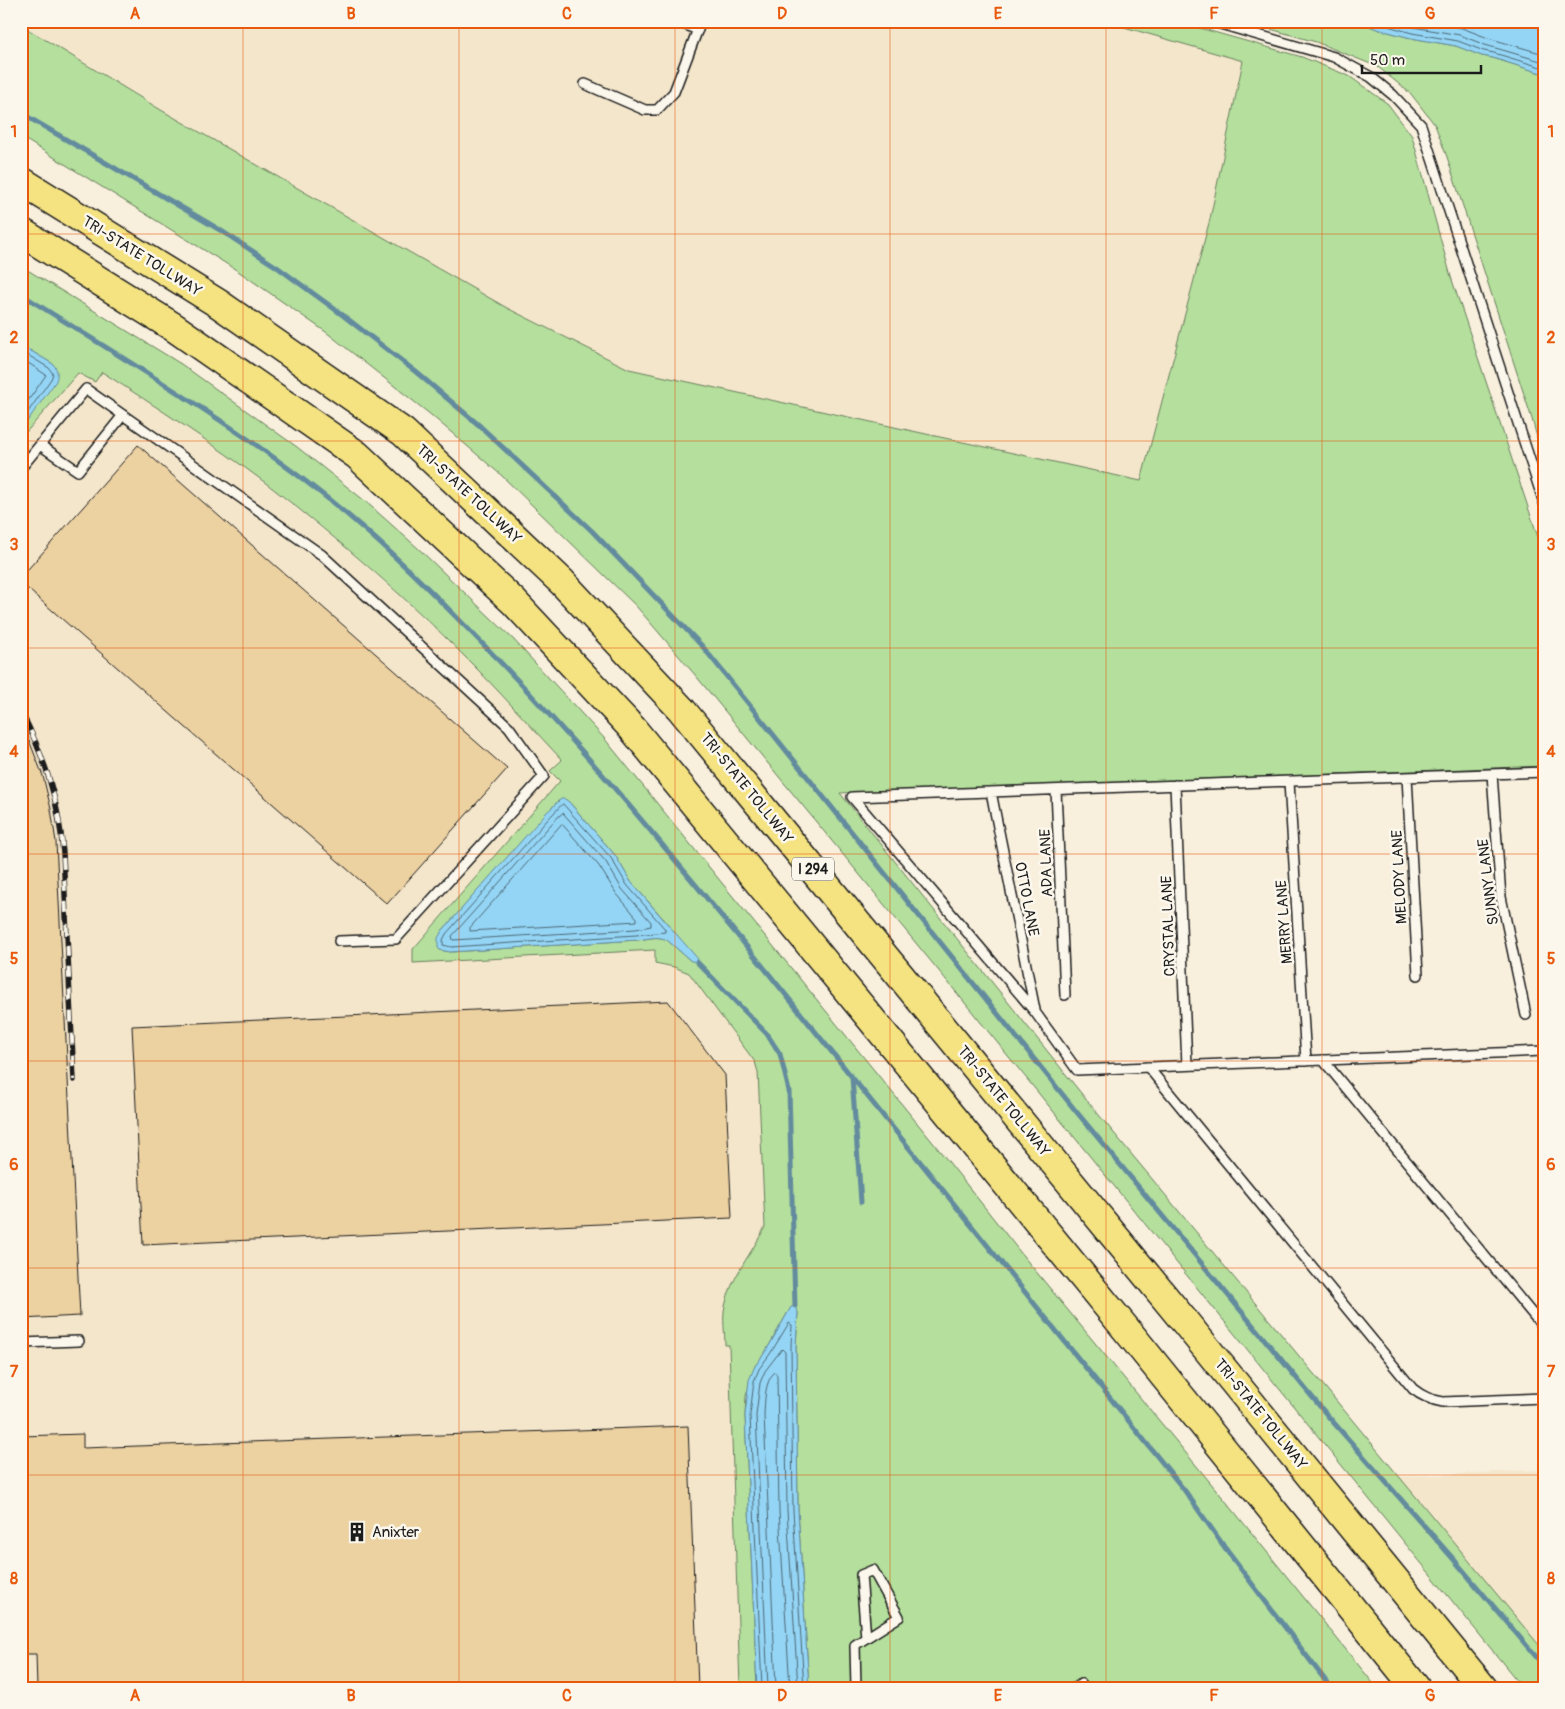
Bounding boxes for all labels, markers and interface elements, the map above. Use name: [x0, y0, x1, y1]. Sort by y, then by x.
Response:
text: A: [130, 4, 141, 24]
text: B: [346, 4, 356, 24]
text: C: [562, 4, 572, 24]
text: D: [777, 4, 787, 24]
text: E: [994, 4, 1003, 24]
text: F: [1209, 4, 1219, 24]
text: G: [1425, 4, 1436, 24]
scale bar: [1362, 42, 1481, 74]
text: 50 m: [1370, 51, 1405, 70]
text: 1: [11, 122, 17, 142]
text: 1: [1548, 122, 1554, 142]
street label: TRI-STATE TOLLWAY: [78, 212, 205, 301]
text: 2: [10, 328, 19, 348]
text: 2: [1547, 328, 1556, 348]
street label: TRI-STATE TOLLWAY: [412, 441, 526, 548]
text: 3: [10, 535, 19, 555]
text: 3: [1547, 535, 1556, 555]
street label: TRI-STATE TOLLWAY: [696, 729, 797, 848]
text: 4: [9, 742, 19, 762]
text: 4: [1546, 742, 1556, 762]
street label: ADA LANE: [1036, 828, 1057, 897]
street label: MELODY LANE: [1388, 829, 1411, 924]
street label: SUNNY LANE: [1474, 837, 1503, 926]
road number: I 294: [792, 858, 834, 881]
street label: OTTO LANE: [1010, 860, 1043, 938]
street label: CRYSTAL LANE: [1157, 875, 1180, 977]
street label: MERRY LANE: [1272, 879, 1297, 965]
text: 5: [10, 949, 19, 969]
text: 5: [1547, 949, 1556, 969]
street label: TRI-STATE TOLLWAY: [953, 1042, 1054, 1161]
text: 6: [9, 1155, 19, 1175]
text: 6: [1546, 1155, 1556, 1175]
street label: TRI-STATE TOLLWAY: [1210, 1355, 1311, 1474]
text: 7: [10, 1362, 19, 1382]
text: 7: [1547, 1362, 1556, 1382]
building icon: Anixter: [346, 1521, 368, 1543]
place label: Anixter: [372, 1523, 420, 1542]
text: 8: [10, 1569, 18, 1589]
text: 8: [1547, 1569, 1555, 1589]
text: A: [130, 1686, 141, 1706]
text: B: [346, 1686, 356, 1706]
text: C: [562, 1686, 572, 1706]
text: D: [777, 1686, 787, 1706]
text: E: [994, 1686, 1003, 1706]
text: F: [1209, 1686, 1219, 1706]
text: G: [1425, 1686, 1436, 1706]

